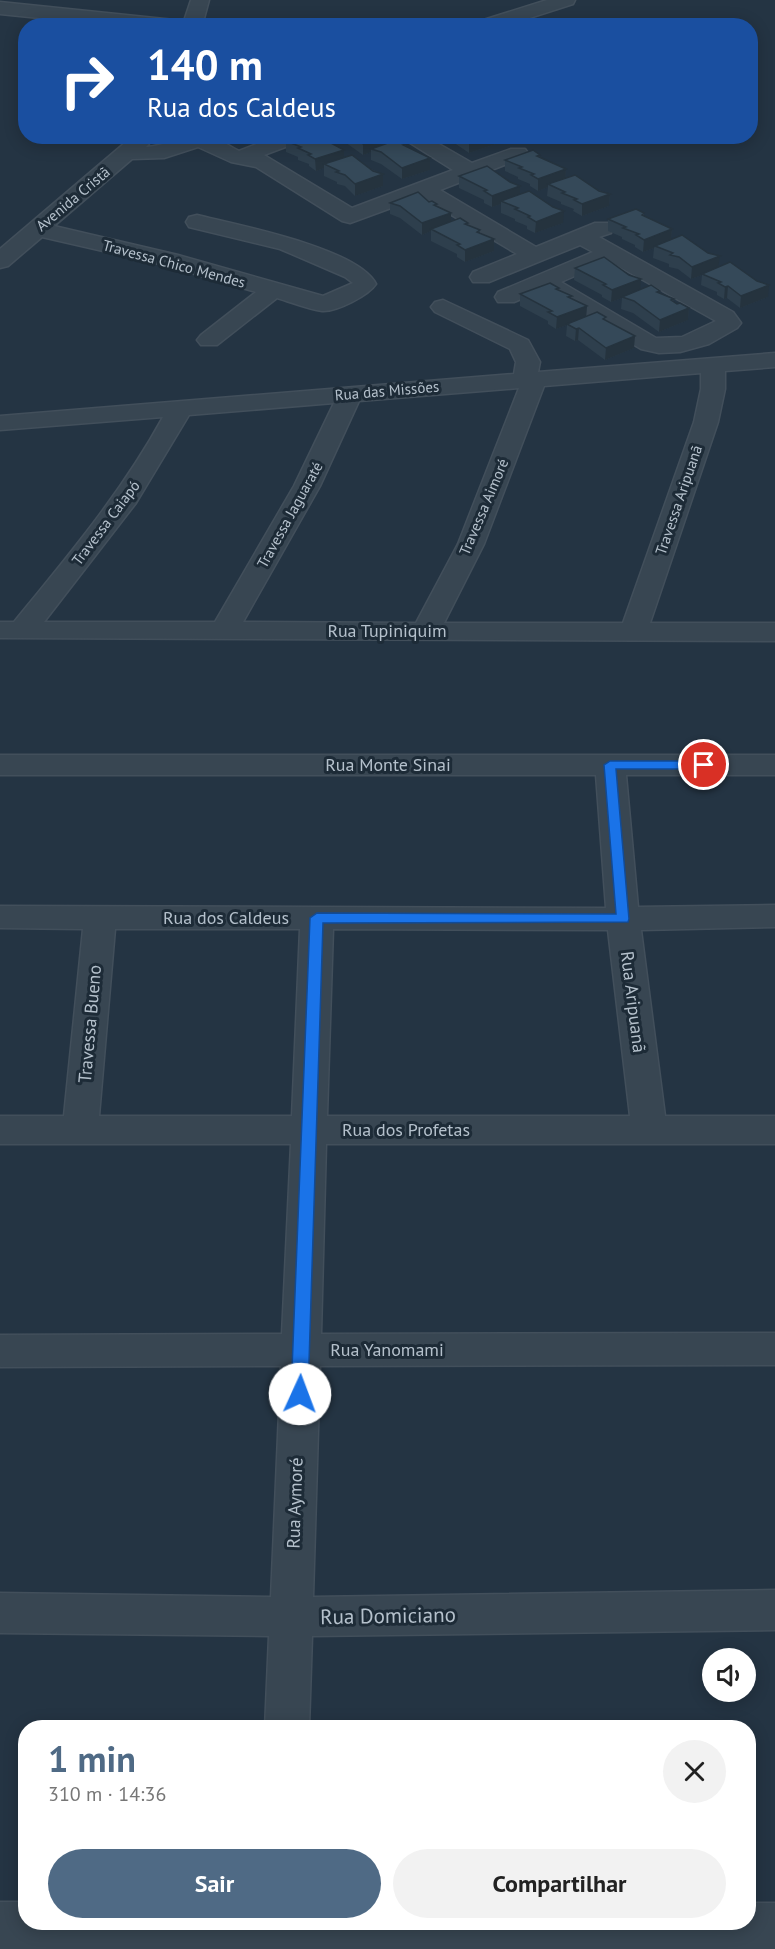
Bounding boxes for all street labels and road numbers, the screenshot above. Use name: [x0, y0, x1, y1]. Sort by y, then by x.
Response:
street label: Avenida Cristã: [32, 162, 114, 235]
street label: Travessa Chico Mendes: [101, 235, 248, 292]
street label: Rua das Missões: [334, 376, 440, 405]
street label: Travessa Aripuanã: [651, 442, 706, 557]
street label: Travessa Aimoré: [455, 456, 512, 558]
street label: Travessa Jaguaraté: [253, 458, 327, 571]
street label: Travessa Caiapó: [67, 476, 144, 569]
street label: Rua Tupiniquim: [327, 619, 447, 642]
street label: Rua Monte Sinai: [325, 753, 451, 776]
street label: Rua dos Caldeus: [163, 906, 289, 929]
street label: Rua Aripuanã: [616, 950, 651, 1054]
street label: Travessa Bueno: [73, 964, 106, 1084]
street label: Rua dos Profetas: [342, 1118, 470, 1141]
street label: Rua Yanomami: [330, 1338, 444, 1361]
street label: Rua Aymoré: [281, 1457, 308, 1549]
street label: Rua Domiciano: [320, 1601, 456, 1630]

